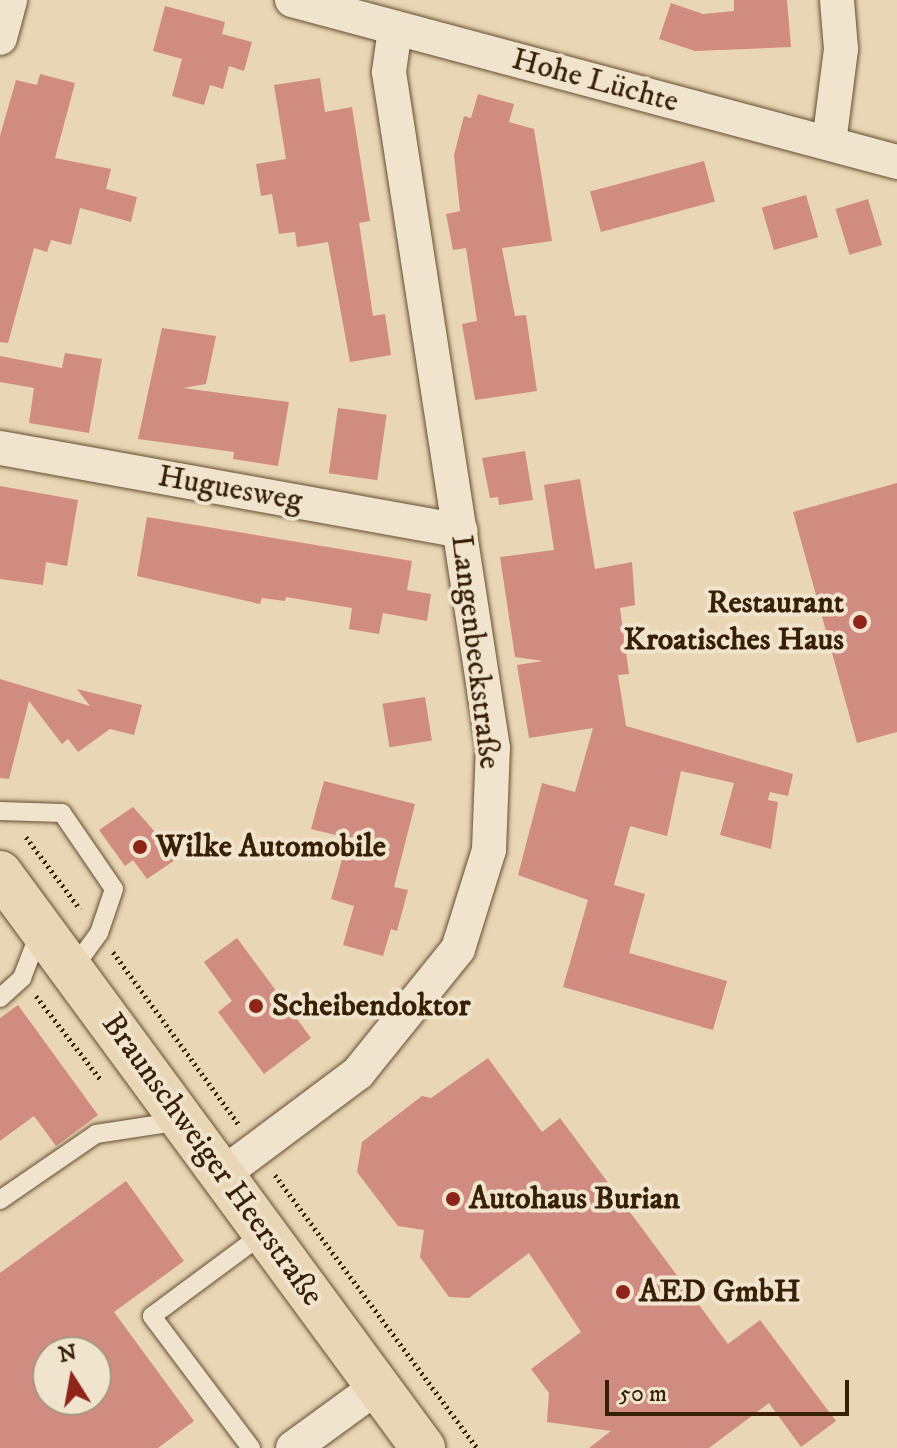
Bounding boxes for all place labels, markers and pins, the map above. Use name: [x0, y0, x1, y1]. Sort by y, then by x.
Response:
place label: Restaurant Kroatisches Haus: [623, 585, 844, 660]
marker: Restaurant Kroatisches Haus: [851, 613, 869, 631]
place label: Wilke Automobile: [156, 828, 386, 866]
marker: Wilke Automobile: [131, 838, 149, 856]
place label: Scheibendoktor: [272, 987, 470, 1025]
marker: Scheibendoktor: [247, 997, 265, 1015]
place label: Autohaus Burian: [469, 1180, 680, 1218]
marker: Autohaus Burian: [444, 1190, 462, 1208]
place label: AED GmbH: [639, 1273, 800, 1311]
marker: AED GmbH: [614, 1283, 632, 1301]

